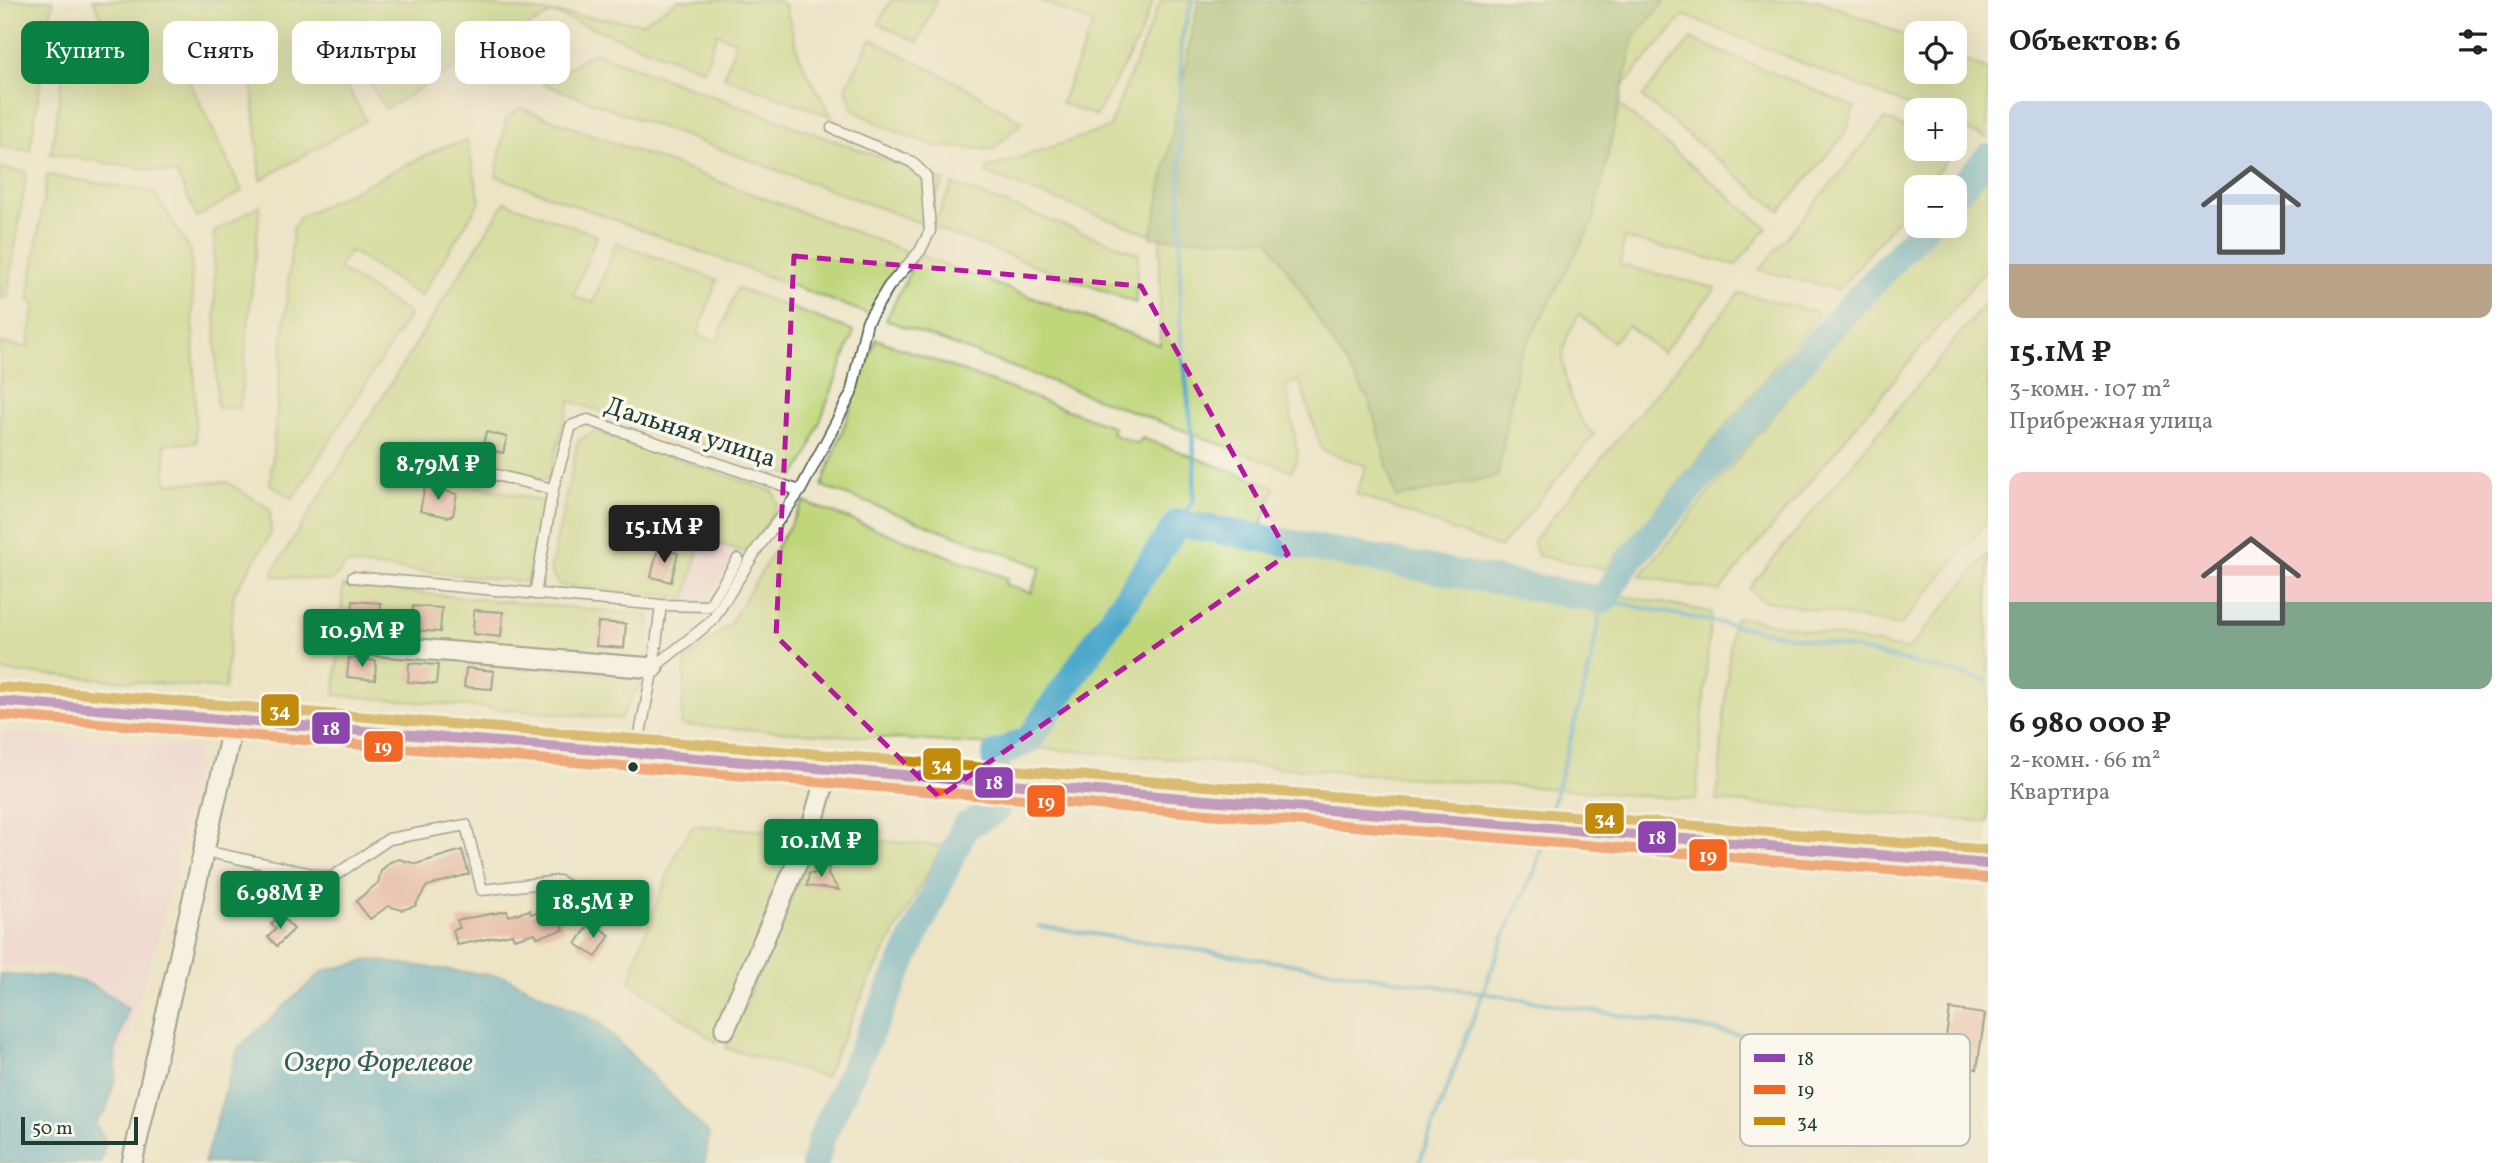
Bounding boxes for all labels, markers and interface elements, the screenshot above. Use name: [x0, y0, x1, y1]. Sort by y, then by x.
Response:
chip: Купить: [21, 21, 149, 84]
chip: Снять: [163, 21, 278, 84]
chip: Фильтры: [292, 21, 441, 84]
chip: Новое: [455, 21, 570, 84]
map controls: [1904, 21, 1967, 238]
button: locate: [1904, 21, 1967, 84]
text: Объектов: 6: [2009, 21, 2181, 63]
icon: filters: [2454, 23, 2492, 61]
button: +: [1904, 98, 1967, 161]
icon: home: [2188, 147, 2314, 273]
button: −: [1904, 175, 1967, 238]
text: 15.1M ₽: [2009, 332, 2112, 374]
text: 3-комн. · 107 m²: [2009, 374, 2171, 406]
street label: Дальняя улица: [600, 388, 780, 478]
text: Прибрежная улица: [2009, 406, 2213, 438]
pin: 8.79M ₽: [373, 442, 503, 502]
text: 8.79M ₽: [396, 449, 480, 481]
pin: 15.1M ₽: [599, 505, 729, 565]
text: 15.1M ₽: [625, 512, 703, 544]
icon: home: [2188, 518, 2314, 644]
pin: 10.9M ₽: [297, 610, 427, 669]
text: 10.9M ₽: [319, 616, 405, 648]
line badge: 34: [260, 693, 300, 727]
text: 34: [269, 699, 291, 725]
text: 6 980 000 ₽: [2009, 703, 2171, 745]
line badge: 18: [311, 711, 351, 745]
text: 18: [322, 717, 340, 743]
line badge: 19: [363, 730, 404, 763]
text: 19: [374, 735, 392, 761]
text: 2-комн. · 66 m²: [2009, 745, 2160, 777]
line badge: 34: [922, 747, 962, 781]
text: 34: [931, 753, 953, 779]
unlabelled marker: [626, 760, 640, 774]
line badge: 18: [974, 766, 1014, 799]
text: 18: [985, 771, 1003, 797]
text: Квартира: [2009, 777, 2110, 809]
line badge: 19: [1026, 784, 1066, 818]
text: 19: [1037, 790, 1055, 816]
line badge: 34: [1584, 802, 1625, 835]
text: 34: [1594, 807, 1616, 833]
pin: 10.1M ₽: [756, 820, 886, 879]
line badge: 18: [1637, 820, 1677, 854]
text: 10.1M ₽: [780, 826, 862, 858]
text: 18: [1648, 826, 1666, 852]
line badge: 19: [1688, 838, 1728, 872]
text: 19: [1699, 844, 1717, 870]
pin: 6.98M ₽: [215, 872, 345, 931]
text: 6.98M ₽: [237, 878, 324, 910]
pin: 18.5M ₽: [528, 880, 658, 940]
text: 18.5M ₽: [552, 887, 634, 919]
legend: [1740, 1034, 1970, 1146]
water label: Озеро Форелевое: [283, 1044, 473, 1083]
text: 18: [1797, 1047, 1814, 1073]
text: 19: [1797, 1078, 1814, 1104]
text: 34: [1797, 1110, 1818, 1136]
scale bar: [21, 1114, 138, 1146]
text: 50 m: [32, 1116, 73, 1142]

